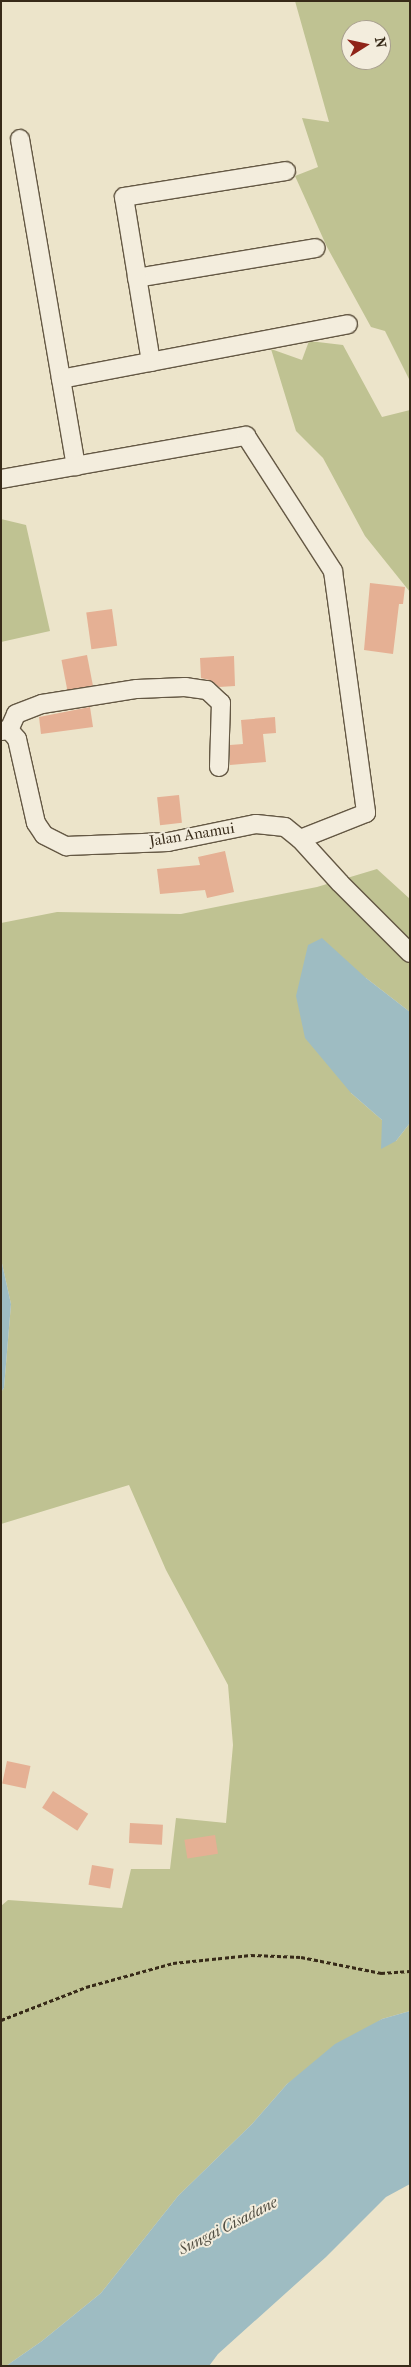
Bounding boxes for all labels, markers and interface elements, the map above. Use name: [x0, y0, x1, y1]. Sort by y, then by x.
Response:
north arrow: [341, 20, 391, 70]
text: N: [371, 36, 390, 49]
street label: Jalan Anamui: [148, 819, 236, 851]
water label: Sungai Cisadane: [175, 2193, 281, 2259]

